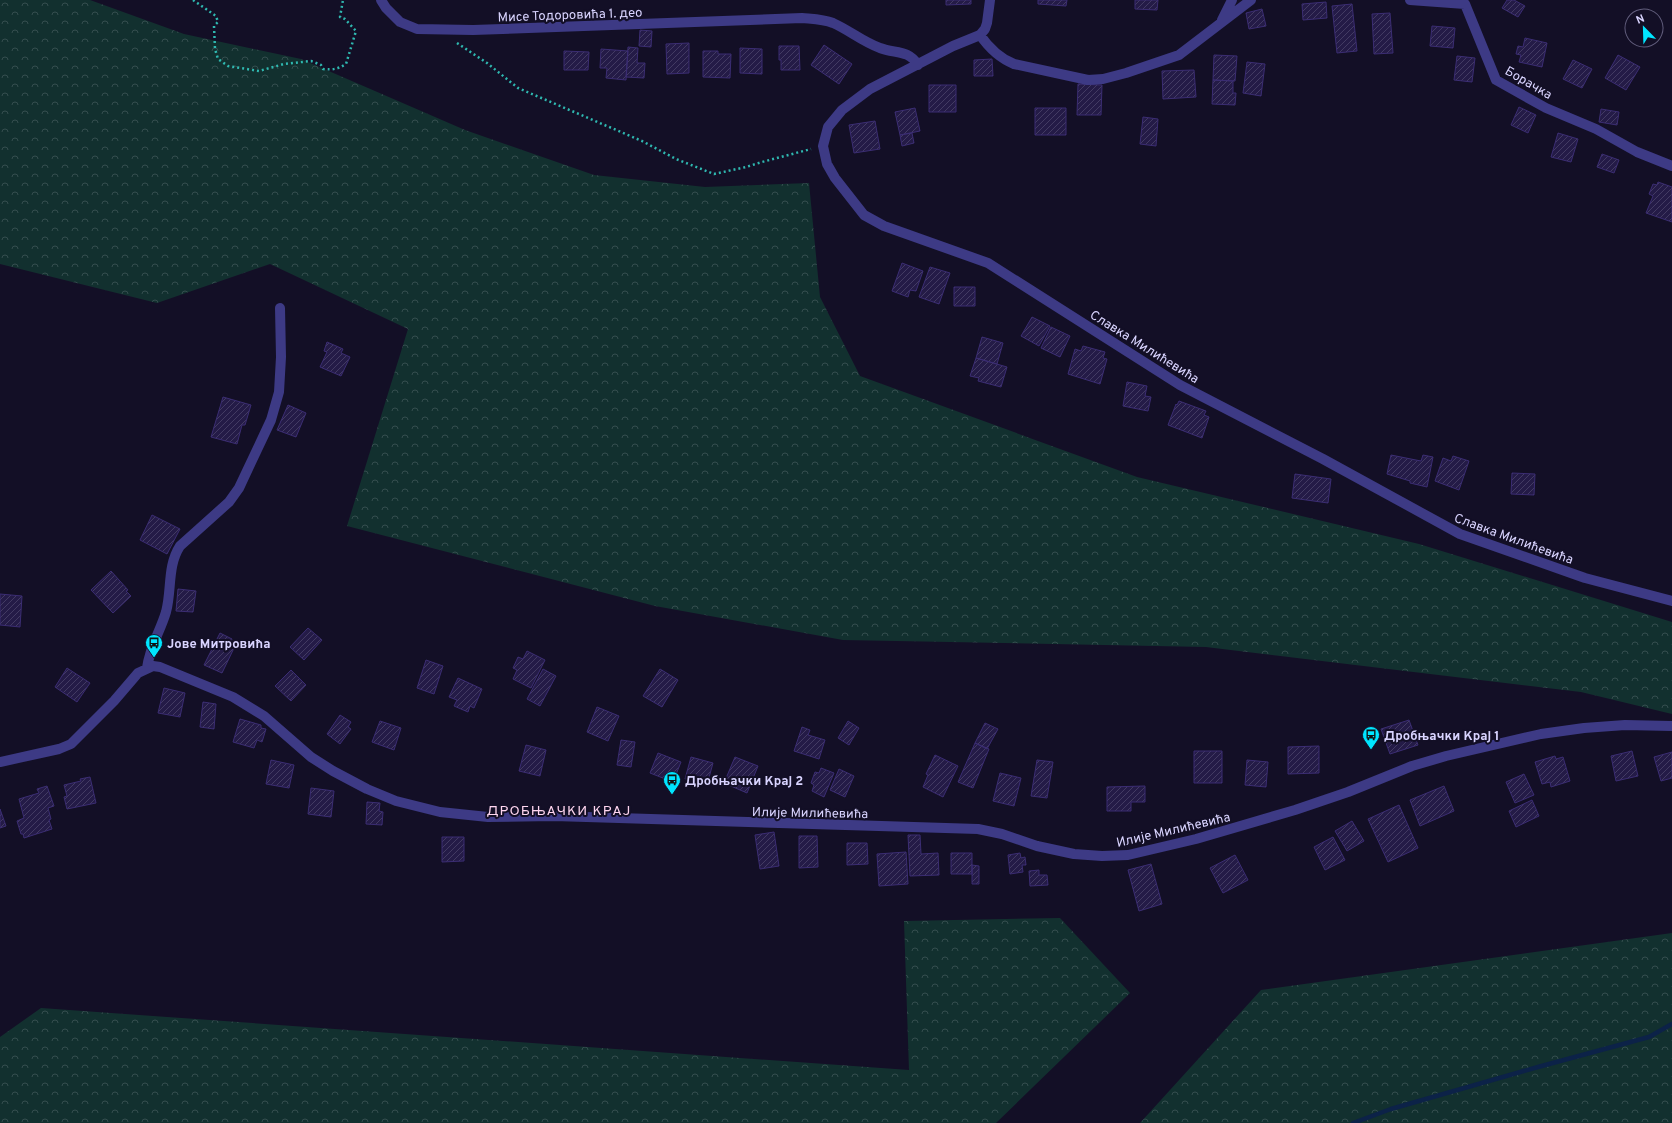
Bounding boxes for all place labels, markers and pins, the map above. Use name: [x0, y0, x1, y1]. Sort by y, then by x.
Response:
bus stop icon: Јове Митровића: [144, 633, 164, 658]
place label: Јове Митровића: [167, 637, 270, 653]
bus stop icon: Дробњачки Крај 1: [1361, 725, 1381, 750]
place label: Дробњачки Крај 1: [1384, 729, 1500, 745]
bus stop icon: Дробњачки Крај 2: [662, 770, 682, 795]
place label: Дробњачки Крај 2: [685, 774, 803, 790]

